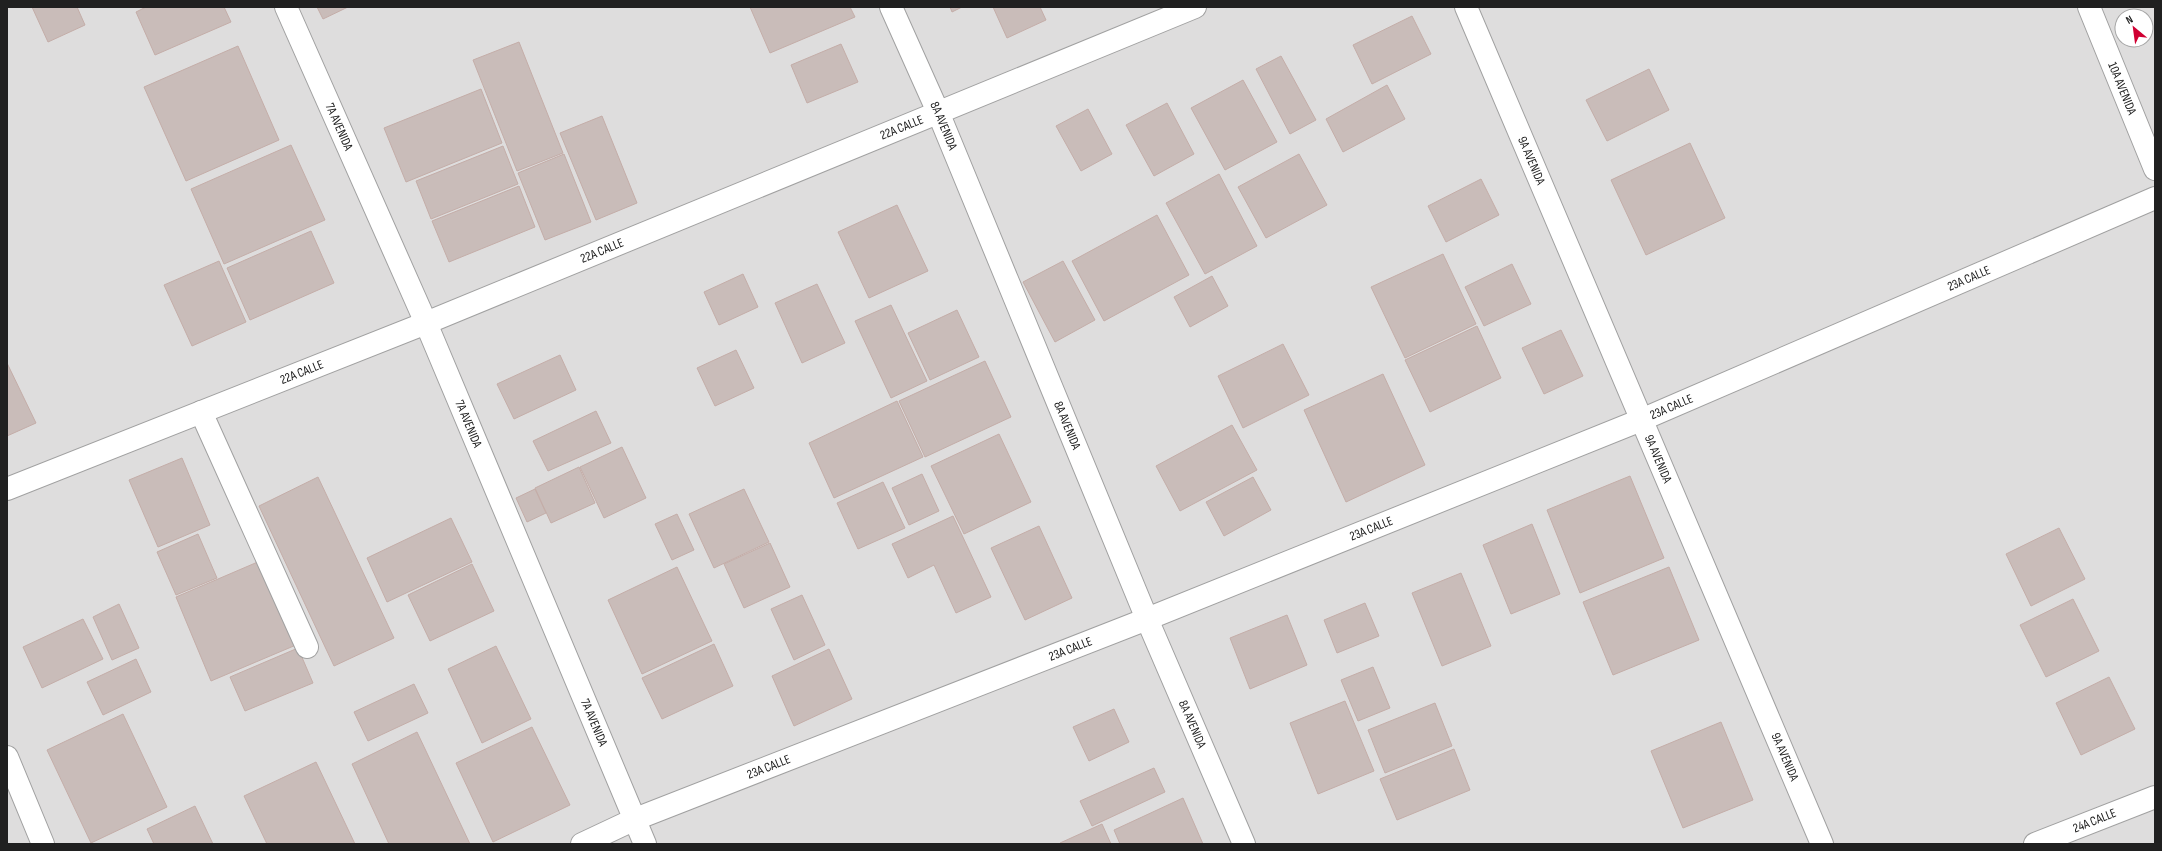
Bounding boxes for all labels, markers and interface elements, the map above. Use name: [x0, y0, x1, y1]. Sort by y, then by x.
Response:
north arrow: [2114, 8, 2154, 48]
text: N: [2124, 13, 2135, 27]
street label: 10A AVENIDA: [2104, 60, 2140, 118]
street label: 8A AVENIDA: [926, 99, 961, 153]
street label: 7A AVENIDA: [322, 101, 357, 153]
street label: 22A CALLE: [878, 112, 926, 144]
street label: 9A AVENIDA: [1514, 134, 1549, 188]
street label: 22A CALLE: [578, 235, 626, 267]
street label: 23A CALLE: [1945, 262, 1993, 295]
street label: 22A CALLE: [278, 356, 326, 388]
street label: 23A CALLE: [1647, 391, 1695, 423]
street label: 7A AVENIDA: [451, 398, 486, 450]
street label: 8A AVENIDA: [1050, 399, 1084, 452]
street label: 9A AVENIDA: [1641, 432, 1676, 486]
street label: 23A CALLE: [1347, 513, 1395, 545]
street label: 23A CALLE: [1046, 633, 1094, 665]
street label: 7A AVENIDA: [577, 696, 611, 749]
street label: 8A AVENIDA: [1175, 698, 1210, 751]
street label: 9A AVENIDA: [1768, 730, 1802, 784]
street label: 23A CALLE: [745, 751, 793, 783]
street label: 24A CALLE: [2071, 805, 2119, 836]

